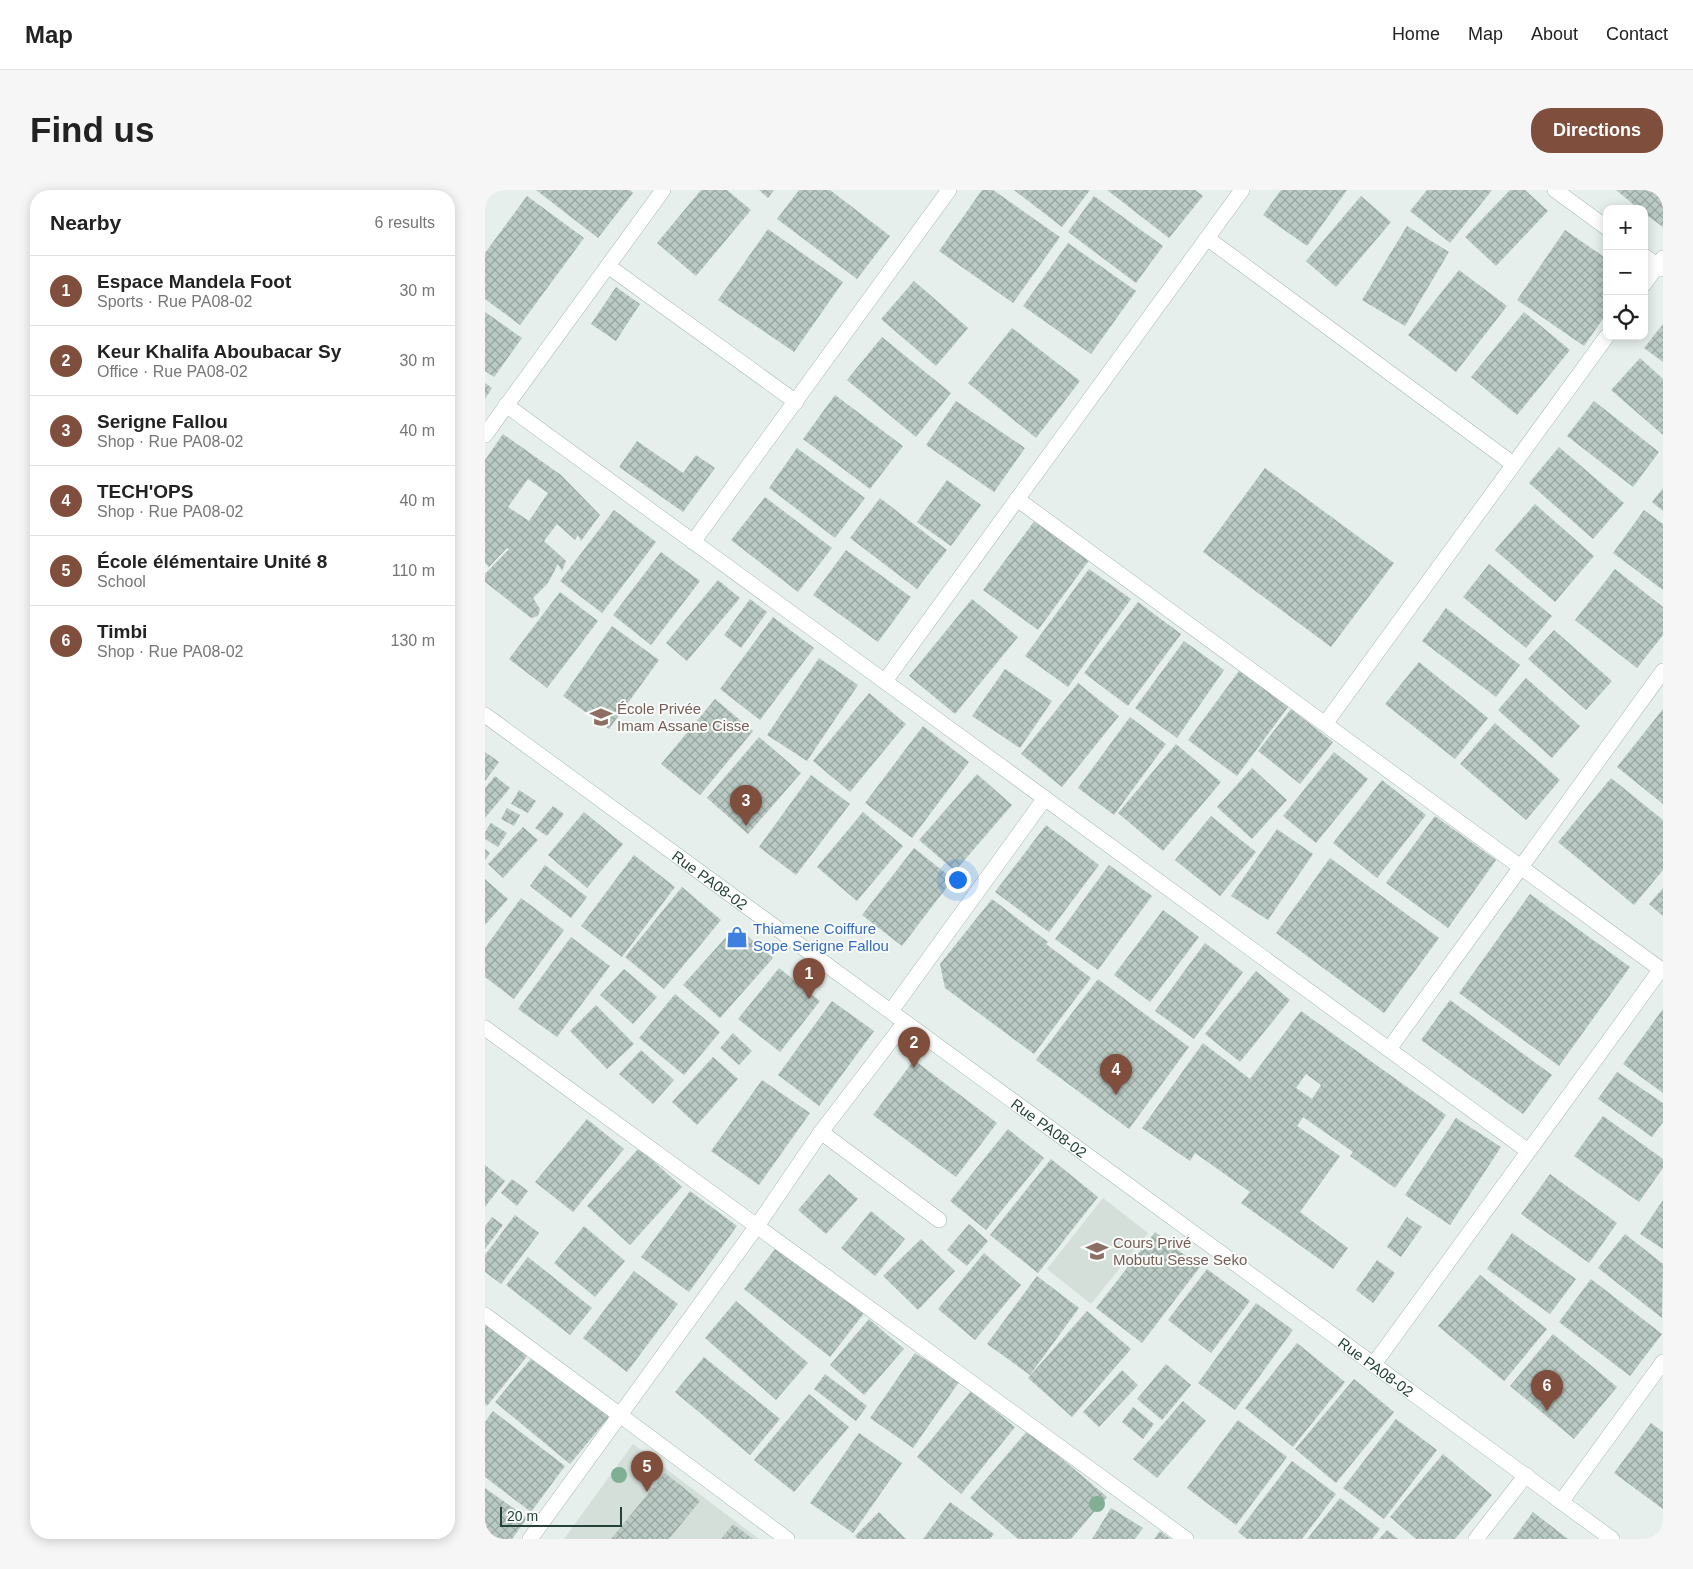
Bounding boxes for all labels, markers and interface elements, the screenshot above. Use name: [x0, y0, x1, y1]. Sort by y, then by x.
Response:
text: Map: [25, 21, 73, 48]
text: Home: [1392, 24, 1440, 44]
text: Map: [1468, 24, 1503, 44]
text: About: [1531, 24, 1578, 44]
text: Contact: [1606, 24, 1668, 44]
button: Directions: [1531, 108, 1663, 153]
text: Find us: [30, 110, 154, 149]
map controls: [1603, 205, 1648, 340]
button: +: [1603, 205, 1648, 250]
text: Nearby: [50, 211, 121, 234]
text: 6 results: [375, 214, 435, 231]
button: −: [1603, 250, 1648, 295]
text: Espace Mandela Foot: [97, 271, 291, 292]
text: 1: [62, 282, 70, 299]
text: 30 m: [399, 282, 435, 299]
text: Sports · Rue PA08-02: [97, 293, 252, 310]
button: locate: [1603, 295, 1648, 340]
text: Keur Khalifa Aboubacar Sy: [97, 341, 341, 362]
text: 2: [62, 352, 70, 369]
text: 30 m: [399, 352, 435, 369]
text: Office · Rue PA08-02: [97, 363, 248, 380]
text: Serigne Fallou: [97, 411, 228, 432]
text: 3: [62, 422, 70, 439]
text: 40 m: [399, 422, 435, 439]
text: Shop · Rue PA08-02: [97, 433, 243, 450]
text: TECH'OPS: [97, 481, 193, 502]
text: 4: [62, 492, 70, 509]
text: 40 m: [399, 492, 435, 509]
text: Shop · Rue PA08-02: [97, 503, 243, 520]
text: École élémentaire Unité 8: [97, 551, 327, 572]
text: 5: [62, 562, 70, 579]
text: 110 m: [392, 562, 435, 579]
text: School: [97, 573, 146, 590]
text: Timbi: [97, 621, 147, 642]
text: 6: [62, 632, 70, 649]
text: 130 m: [391, 632, 435, 649]
text: Shop · Rue PA08-02: [97, 643, 243, 660]
place label: École Privée Imam Assane Cisse: [617, 700, 750, 734]
school or university icon: École Privée Imam Assane Cisse: [588, 704, 614, 730]
pin: 3: [730, 785, 762, 826]
street label: Rue PA08-02: [669, 847, 751, 913]
your location: [945, 867, 971, 893]
place label: Thiamene Coiffure Sope Serigne Fallou: [753, 920, 889, 954]
shop icon: Thiamene Coiffure Sope Serigne Fallou: [724, 924, 750, 950]
pin: 1: [793, 958, 825, 999]
pin: 2: [898, 1027, 930, 1068]
pin: 4: [1100, 1054, 1132, 1095]
street label: Rue PA08-02: [1008, 1094, 1090, 1161]
place label: Cours Privé Mobutu Sesse Seko: [1113, 1234, 1247, 1268]
school or university icon: Cours Privé Mobutu Sesse Seko: [1084, 1238, 1110, 1264]
street label: Rue PA08-02: [1335, 1333, 1417, 1400]
pin: 6: [1531, 1370, 1563, 1411]
pin: 5: [631, 1451, 663, 1492]
scale bar: [500, 1504, 623, 1527]
text: 20 m: [507, 1508, 538, 1524]

